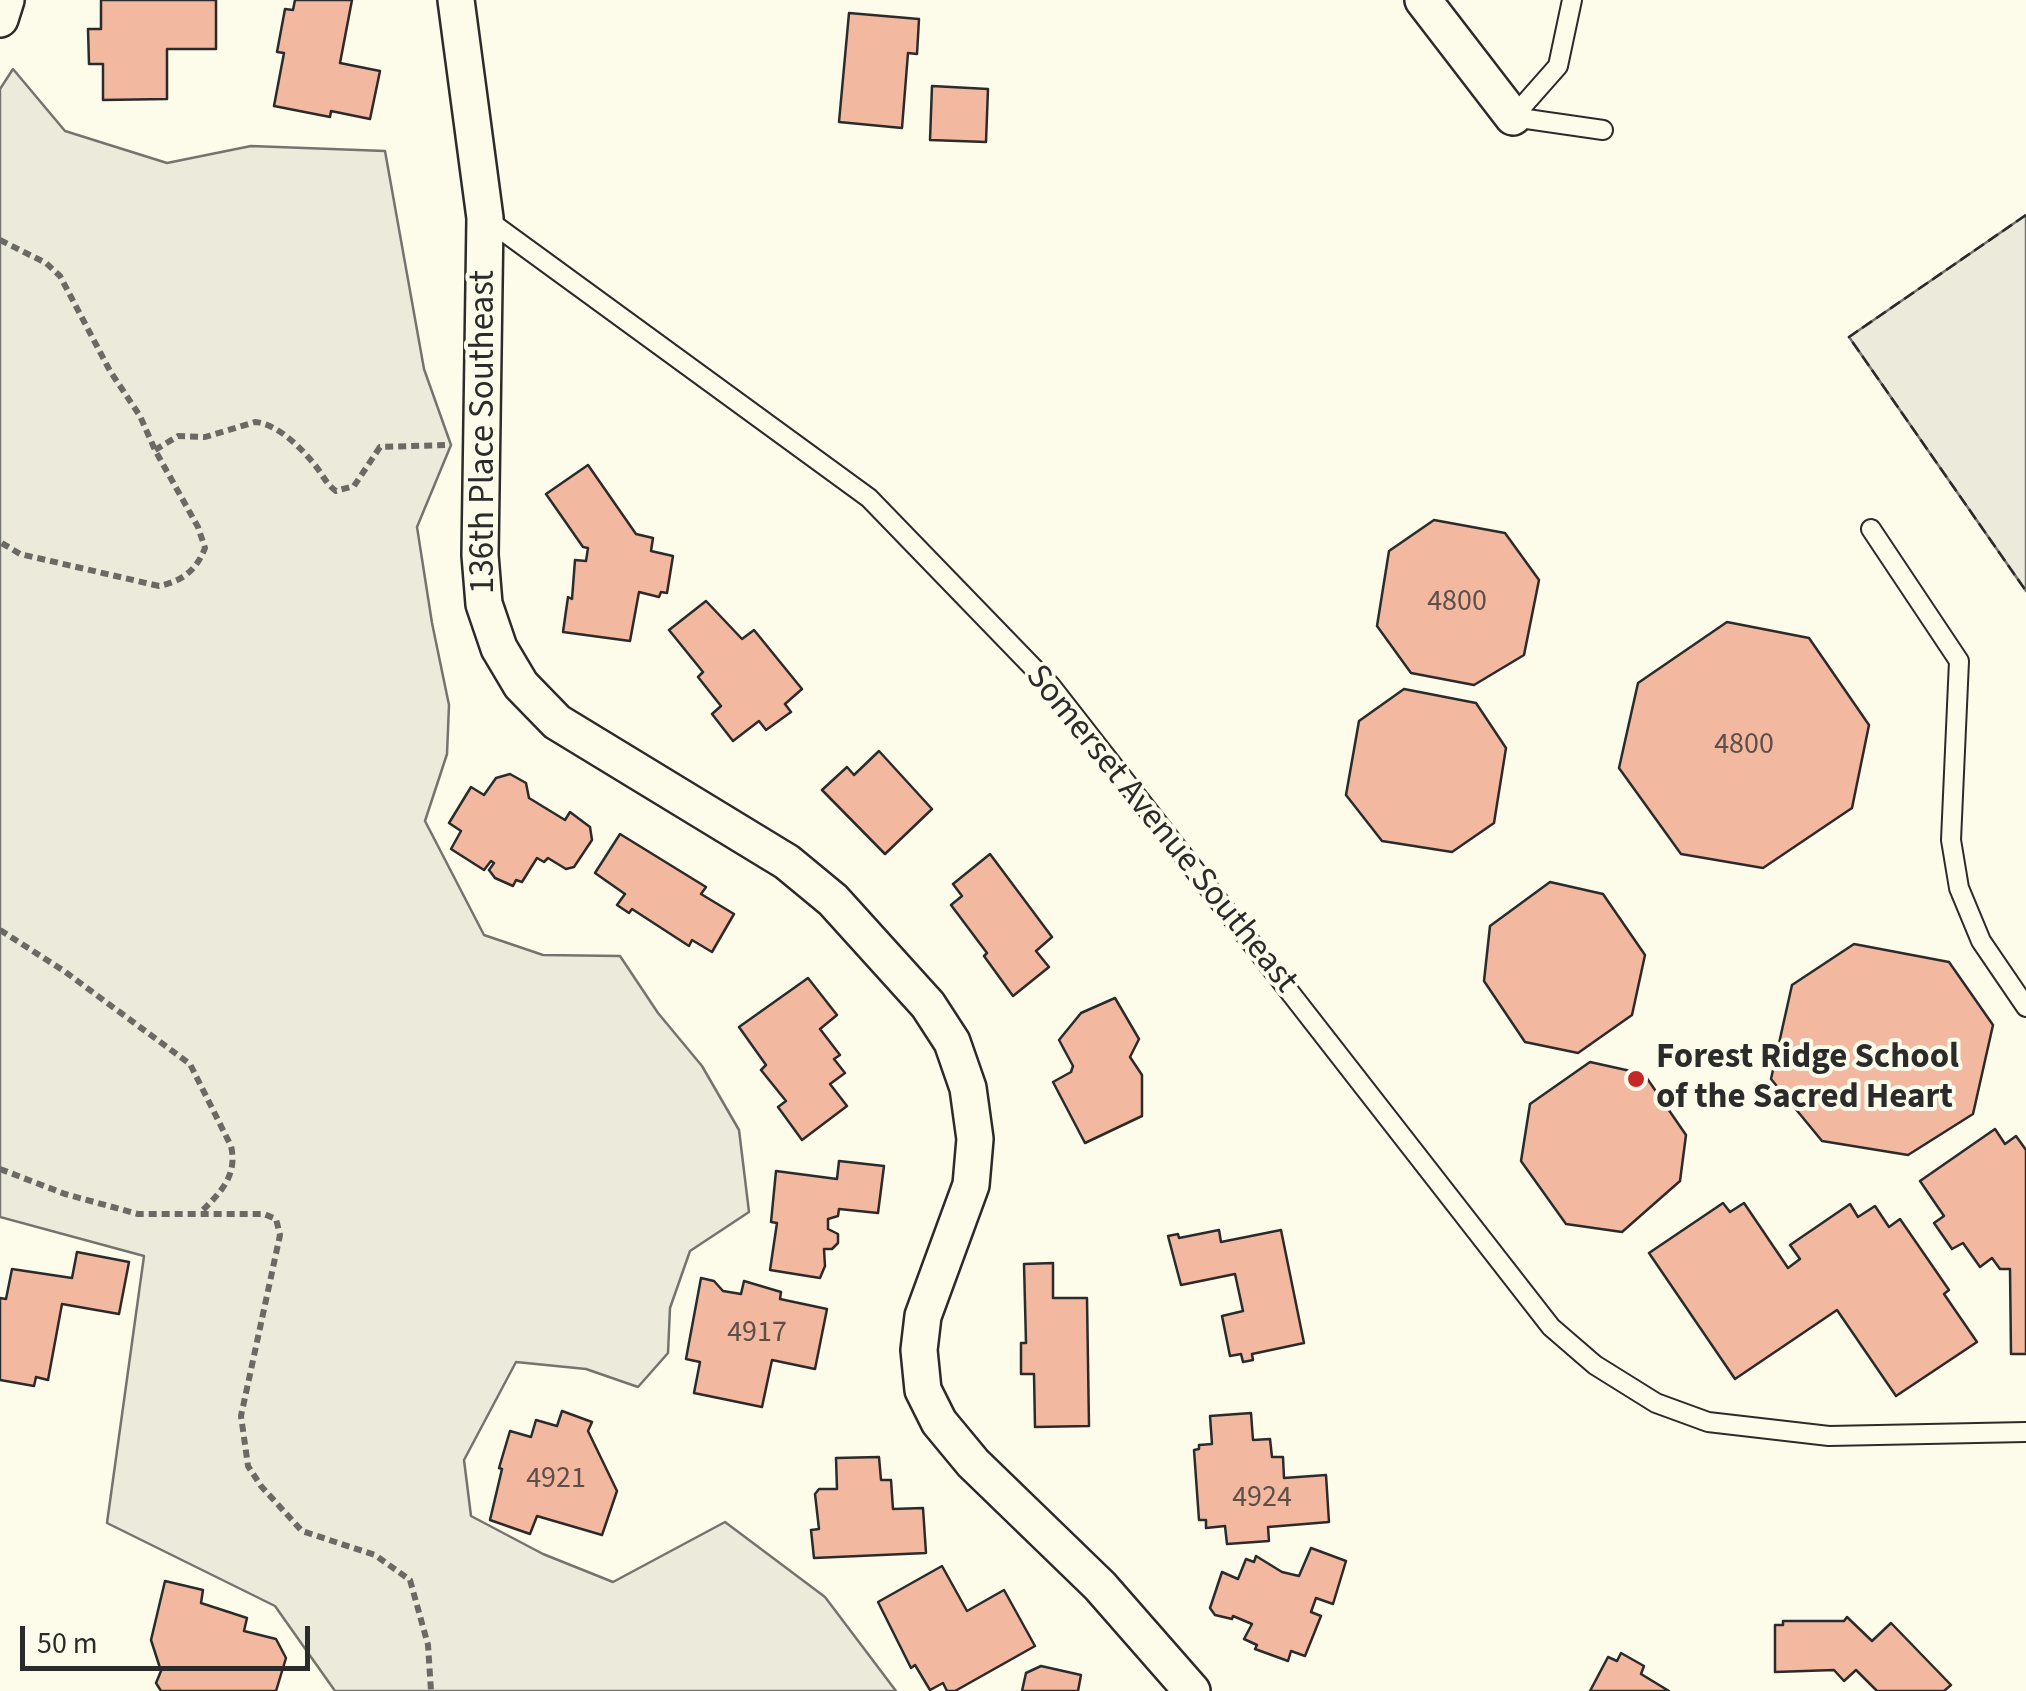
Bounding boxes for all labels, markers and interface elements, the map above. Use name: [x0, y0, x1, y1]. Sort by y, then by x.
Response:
street label: 136th Place Southeast: [464, 270, 506, 594]
house number: 4800: [1427, 585, 1487, 621]
street label: Somerset Avenue Southeast: [1015, 658, 1305, 1002]
house number: 4800: [1714, 728, 1774, 764]
place label: Forest Ridge School of the Sacred Heart: [1656, 1038, 1959, 1120]
marker: Forest Ridge School of the Sacred Heart: [1625, 1068, 1647, 1090]
house number: 4917: [727, 1316, 787, 1352]
house number: 4921: [526, 1462, 586, 1498]
house number: 4924: [1232, 1481, 1292, 1517]
scale bar: [25, 1606, 315, 1668]
text: 50 m: [37, 1622, 98, 1665]

